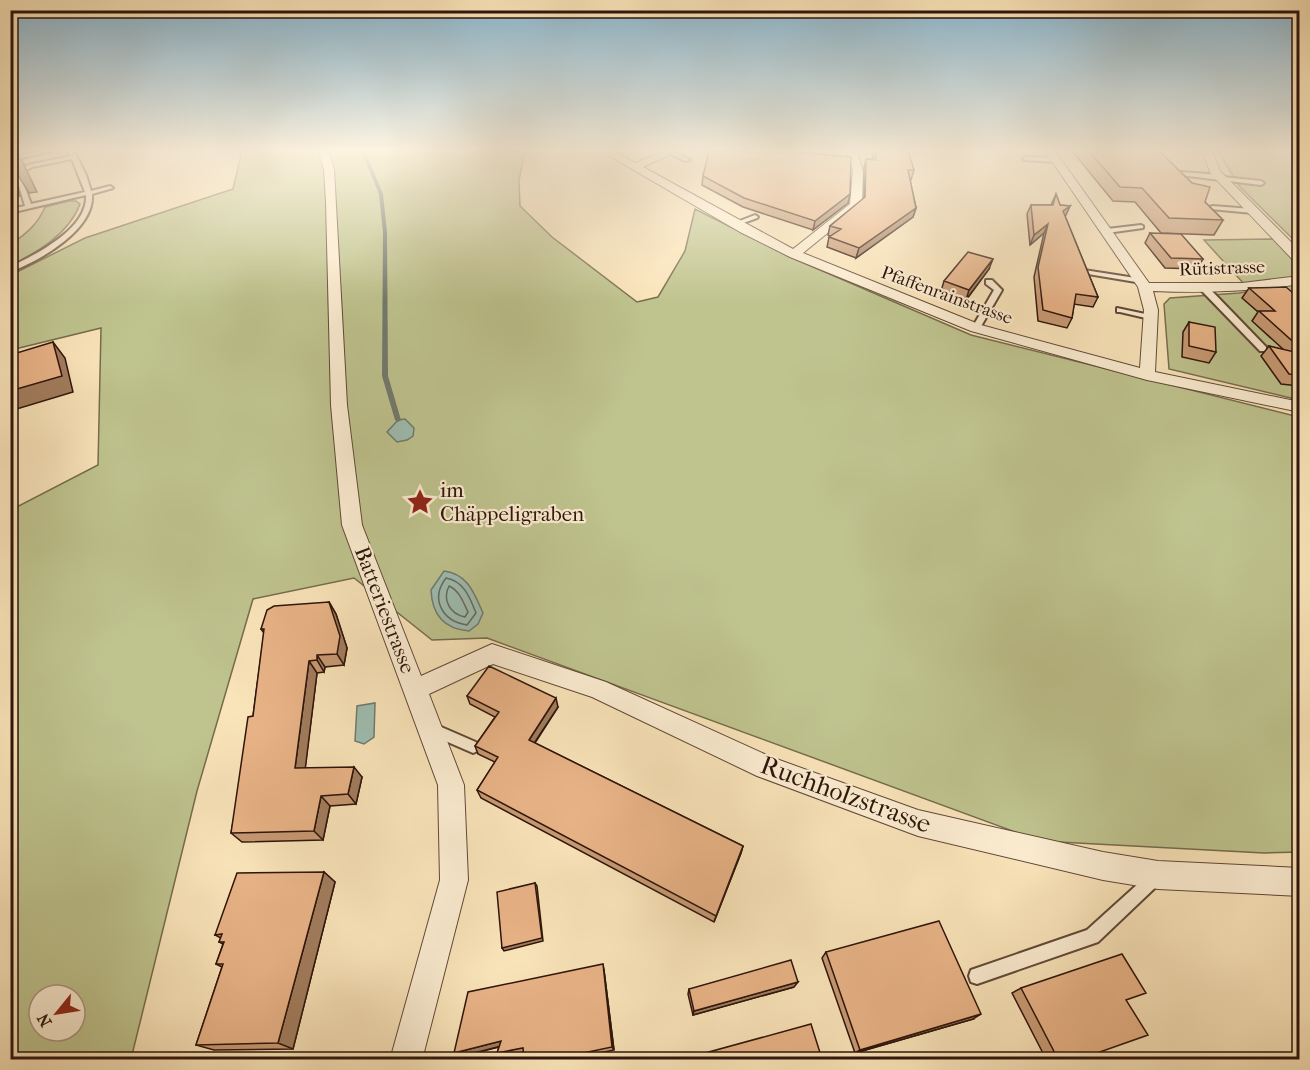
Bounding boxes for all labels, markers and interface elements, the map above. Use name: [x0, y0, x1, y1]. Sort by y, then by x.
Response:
street label: Rütistrasse: [1179, 257, 1265, 280]
street label: Pfaffenrainstrasse: [878, 262, 1015, 329]
place label: im Chäppeligraben: [440, 478, 584, 526]
place icon: im Chäppeligraben: [405, 487, 435, 517]
street label: Batteriestrasse: [350, 543, 420, 677]
street label: Ruchholzstrasse: [756, 749, 935, 840]
north arrow: [27, 983, 87, 1043]
text: N: [33, 1009, 56, 1030]

